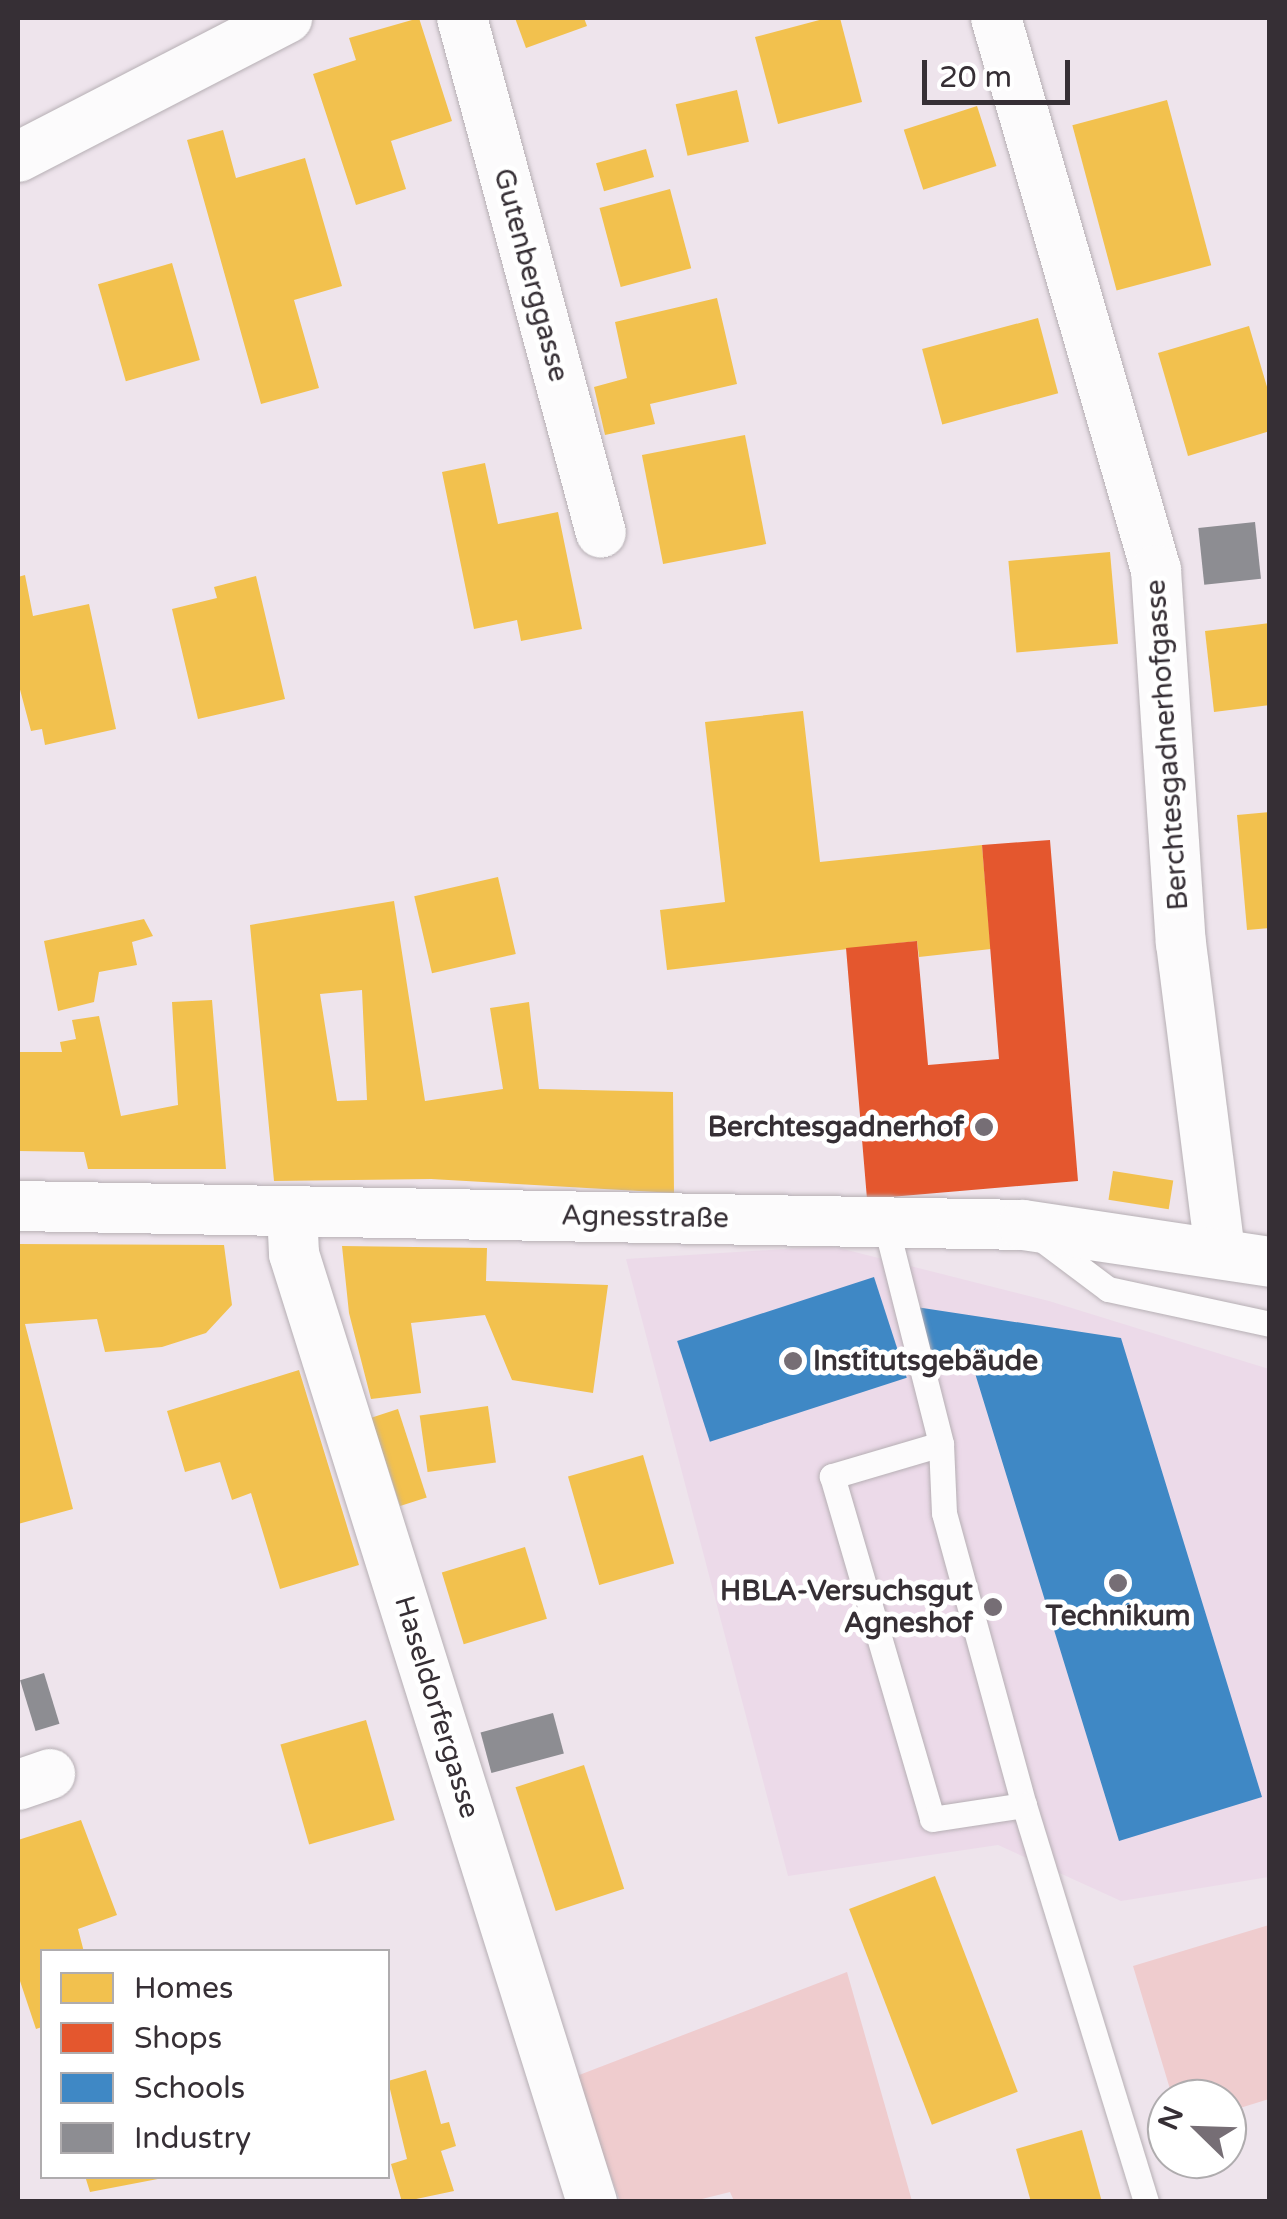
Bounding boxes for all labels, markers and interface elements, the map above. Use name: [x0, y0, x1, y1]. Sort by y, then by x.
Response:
scale bar: [927, 40, 1074, 102]
text: 20 m: [939, 59, 1012, 96]
street label: Gutenberggasse: [486, 165, 576, 385]
street label: Berchtesgadnerhofgasse: [1139, 578, 1195, 912]
place label: Berchtesgadnerhof: [708, 1110, 964, 1144]
marker: Berchtesgadnerhof: [973, 1116, 995, 1138]
street label: Agnesstraße: [561, 1199, 729, 1235]
place label: Institutsgebäude: [813, 1344, 1038, 1378]
marker: Institutsgebäude: [782, 1350, 804, 1372]
marker: Technikum: [1107, 1572, 1129, 1594]
place label: HBLA-Versuchsgut Agneshof: [720, 1574, 973, 1640]
street label: Haseldorfergasse: [387, 1592, 487, 1822]
marker: HBLA-Versuchsgut Agneshof: [982, 1596, 1004, 1618]
place label: Technikum: [1045, 1599, 1191, 1633]
legend: [40, 1949, 390, 2179]
text: Homes: [134, 1970, 233, 2007]
text: Shops: [134, 2020, 222, 2057]
text: Schools: [134, 2070, 245, 2107]
north arrow: [1147, 2079, 1247, 2179]
text: N: [1151, 2101, 1191, 2135]
text: Industry: [134, 2120, 251, 2157]

